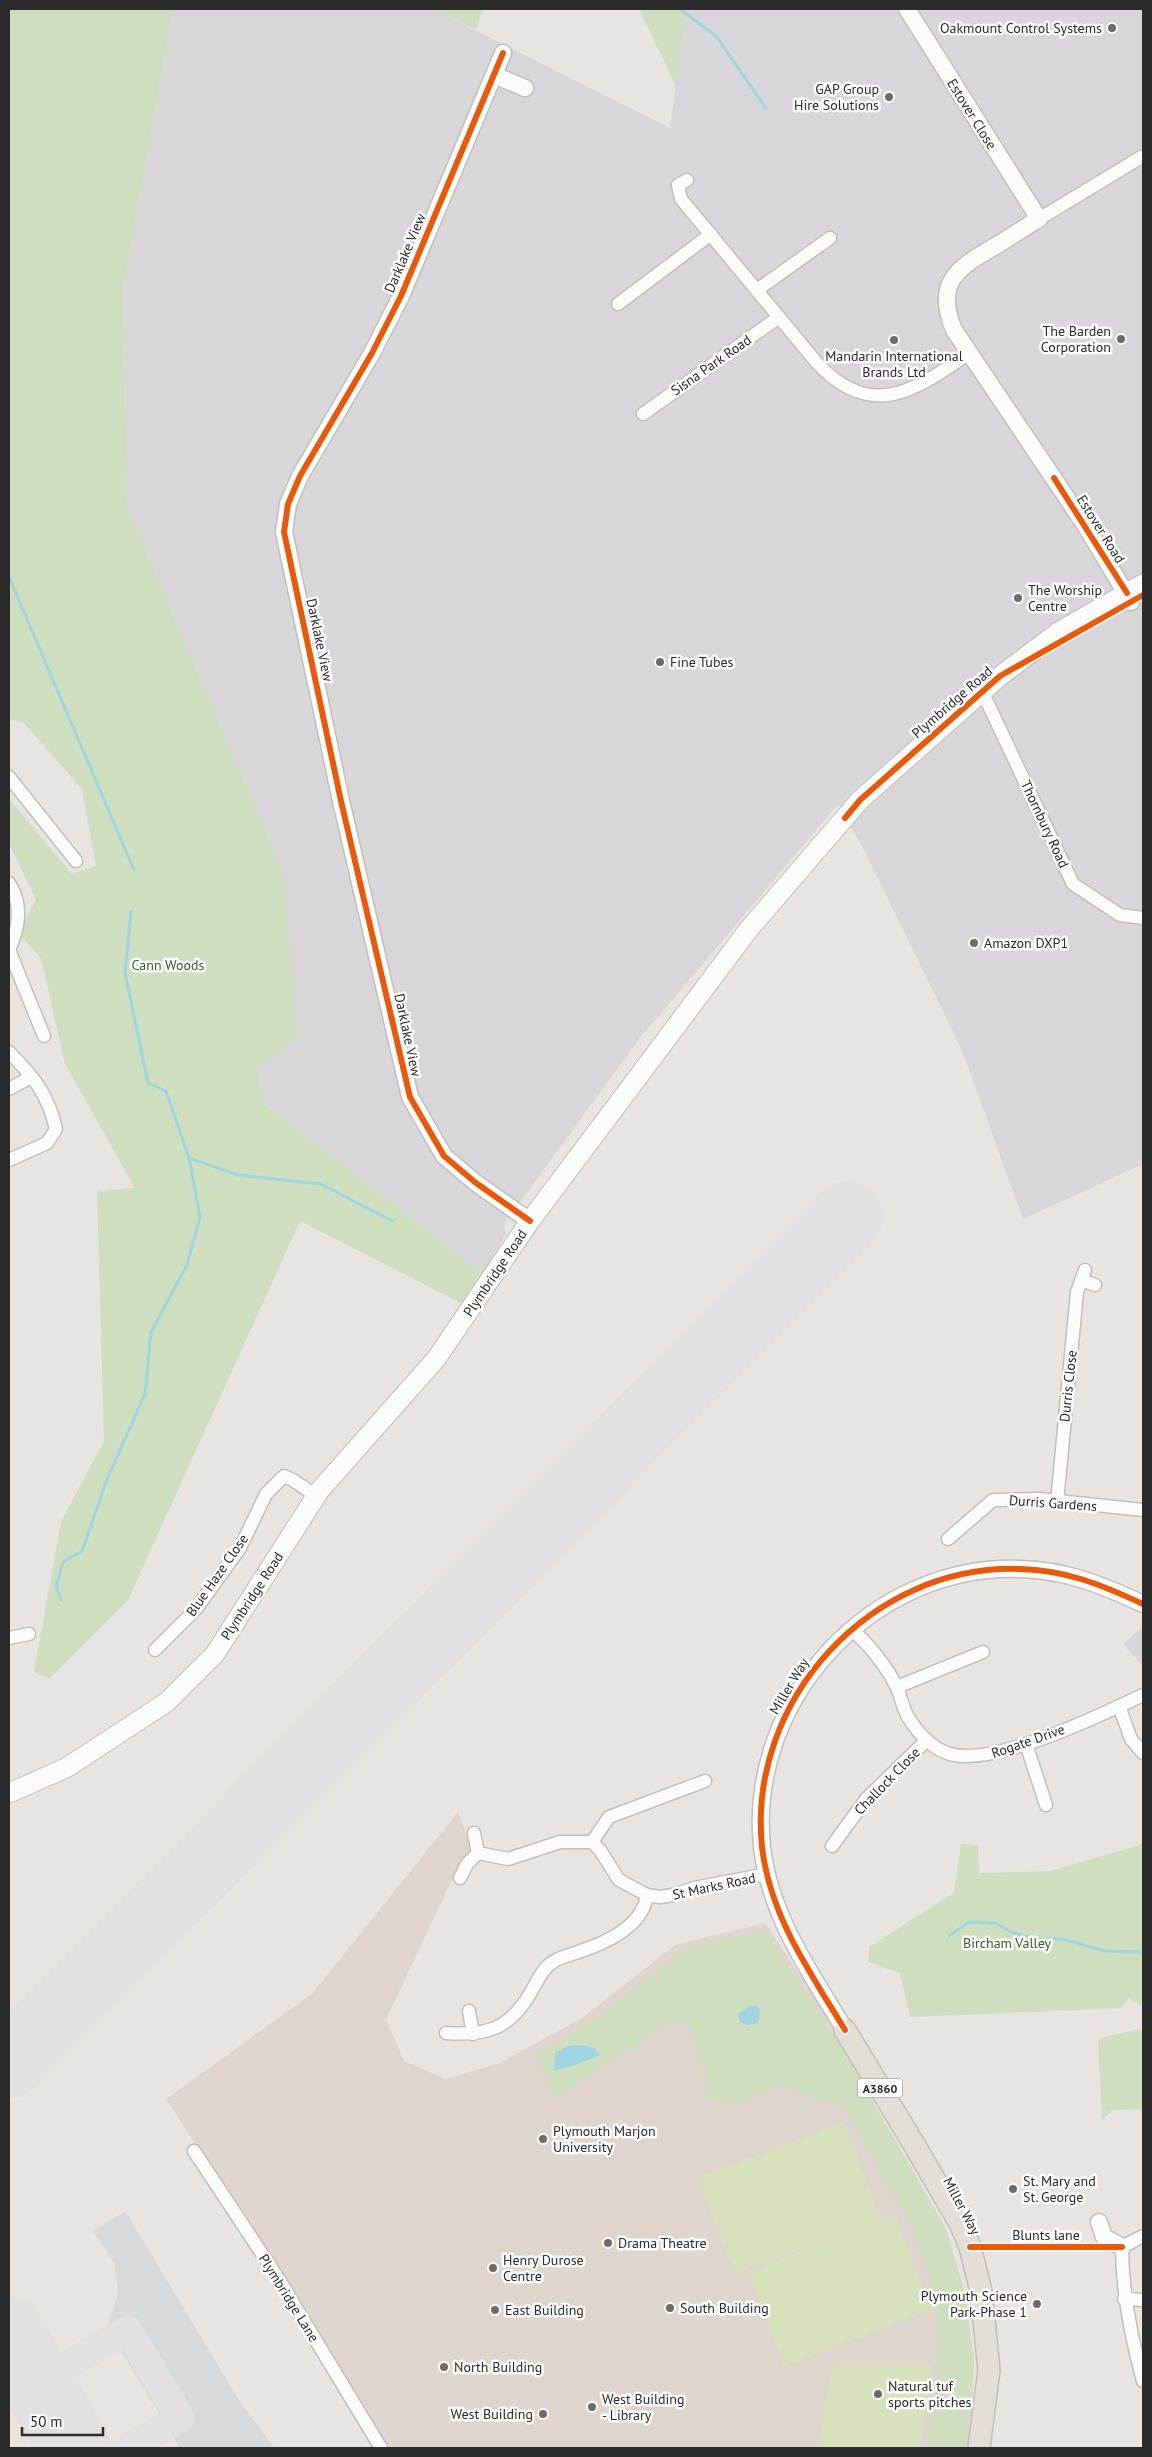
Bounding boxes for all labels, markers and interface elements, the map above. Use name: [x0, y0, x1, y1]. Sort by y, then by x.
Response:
place label: Oakmount Control Systems: [940, 19, 1102, 37]
marker: Oakmount Control Systems: [1106, 22, 1118, 34]
street label: Estover Close: [943, 75, 1001, 153]
place label: GAP Group Hire Solutions: [794, 80, 879, 114]
marker: GAP Group Hire Solutions: [883, 91, 895, 103]
street label: Darklake View: [380, 210, 430, 295]
place label: The Barden Corporation: [1041, 322, 1111, 356]
street label: Sisna Park Road: [667, 331, 755, 399]
marker: The Barden Corporation: [1115, 333, 1127, 345]
marker: Mandarin International Brands Ltd: [888, 334, 900, 346]
place label: Mandarin International Brands Ltd: [825, 347, 963, 381]
street label: Estover Road: [1073, 492, 1129, 566]
place label: The Worship Centre: [1028, 581, 1102, 615]
marker: The Worship Centre: [1012, 592, 1024, 604]
street label: Darklake View: [302, 597, 338, 684]
place label: Fine Tubes: [670, 653, 734, 671]
marker: Fine Tubes: [654, 656, 666, 668]
street label: Plymbridge Road: [908, 662, 996, 742]
street label: Thornbury Road: [1017, 777, 1073, 871]
place label: Amazon DXP1: [984, 934, 1068, 952]
marker: Amazon DXP1: [968, 937, 980, 949]
park label: Cann Woods: [132, 956, 205, 974]
street label: Darklake View: [390, 992, 426, 1079]
street label: Plymbridge Road: [459, 1226, 531, 1320]
street label: Durris Close: [1055, 1349, 1081, 1423]
street label: Durris Gardens: [1008, 1491, 1098, 1515]
street label: Blue Haze Close: [182, 1530, 252, 1620]
street label: Plymbridge Road: [217, 1549, 287, 1643]
street label: Miller Way: [765, 1654, 813, 1718]
street label: Rogate Drive: [989, 1720, 1067, 1762]
street label: Challock Close: [850, 1743, 924, 1819]
street label: St Marks Road: [671, 1868, 757, 1904]
park label: Bircham Valley: [963, 1934, 1051, 1952]
road number: A3860: [858, 2078, 902, 2098]
place label: Plymouth Marjon University: [553, 2122, 656, 2156]
marker: Plymouth Marjon University: [537, 2133, 549, 2145]
place label: St. Mary and St. George: [1023, 2172, 1096, 2206]
street label: Miller Way: [939, 2174, 985, 2238]
marker: St. Mary and St. George: [1007, 2183, 1019, 2195]
street label: Blunts lane: [1012, 2226, 1080, 2244]
place label: Drama Theatre: [618, 2234, 707, 2252]
marker: Drama Theatre: [602, 2237, 614, 2249]
street label: Plymbridge Lane: [255, 2251, 323, 2345]
place label: Henry Durose Centre: [503, 2251, 584, 2285]
marker: Henry Durose Centre: [487, 2262, 499, 2274]
place label: Plymouth Science Park-Phase 1: [921, 2287, 1027, 2321]
marker: Plymouth Science Park-Phase 1: [1031, 2298, 1043, 2310]
place label: South Building: [680, 2299, 769, 2317]
place label: East Building: [505, 2301, 584, 2319]
marker: South Building: [664, 2302, 676, 2314]
marker: East Building: [489, 2304, 501, 2316]
place label: North Building: [454, 2358, 542, 2376]
marker: North Building: [438, 2361, 450, 2373]
place label: Natural tuf sports pitches: [888, 2377, 972, 2411]
marker: Natural tuf sports pitches: [872, 2388, 884, 2400]
place label: West Building - Library: [602, 2390, 685, 2424]
marker: West Building - Library: [586, 2401, 598, 2413]
scale bar: [22, 2404, 104, 2436]
place label: West Building: [450, 2405, 533, 2423]
marker: West Building: [537, 2408, 549, 2420]
text: 50 m: [30, 2412, 63, 2431]

